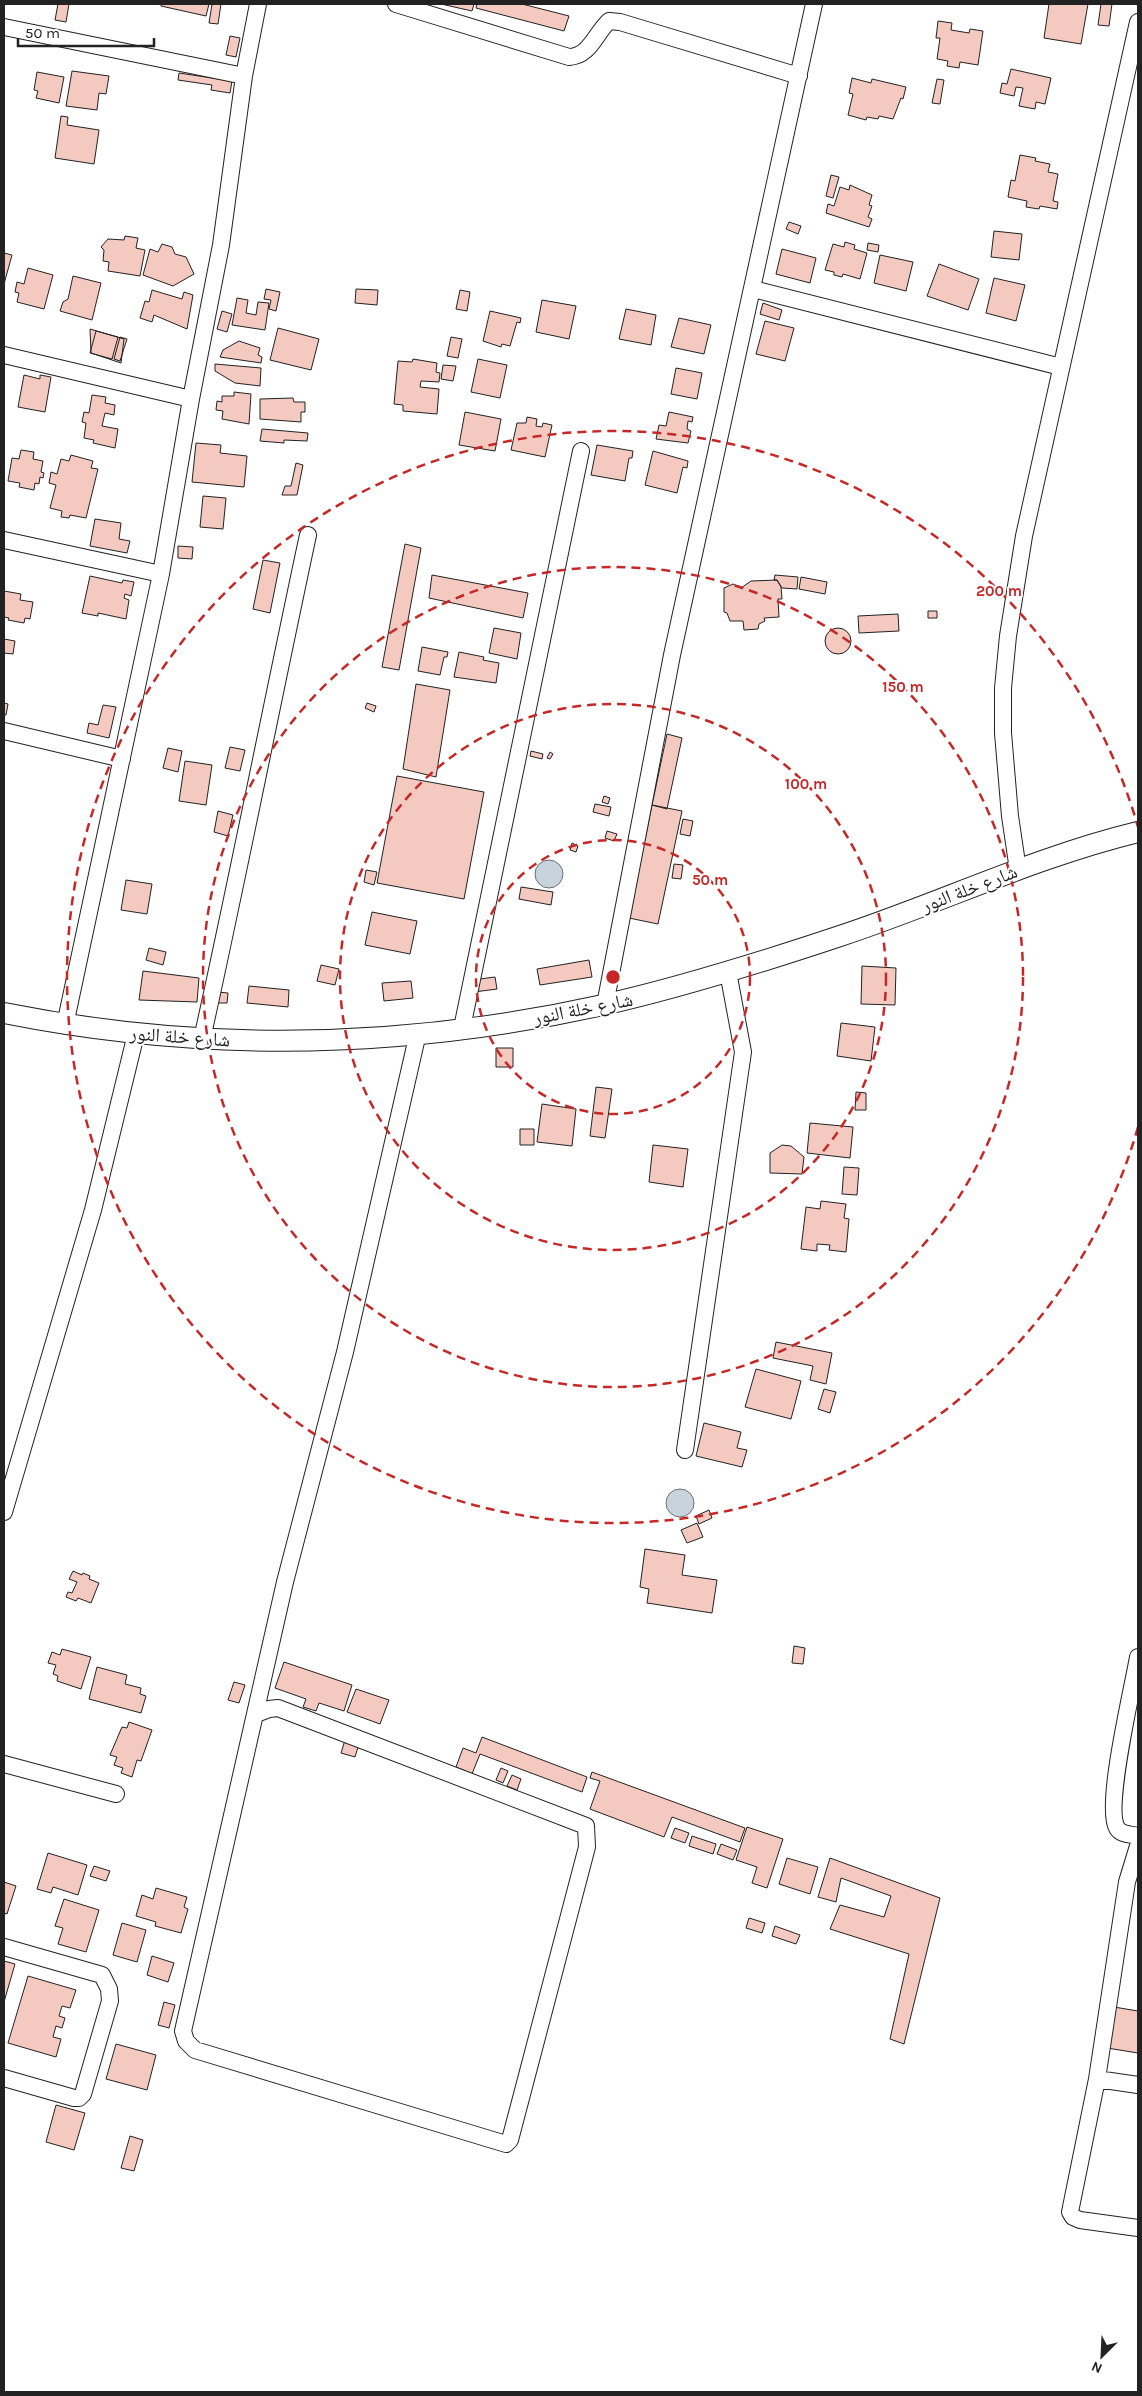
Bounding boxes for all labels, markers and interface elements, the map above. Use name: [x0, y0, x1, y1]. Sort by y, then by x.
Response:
scale bar: [18, 15, 154, 47]
text: 50 m: [25, 24, 60, 42]
text: 200 m: [976, 582, 1022, 600]
text: 150 m: [882, 678, 924, 696]
text: 100 m: [785, 775, 827, 793]
street label: شارع خلة النور: [917, 861, 1020, 918]
text: 50 m: [692, 871, 728, 889]
centre of rings: [604, 968, 622, 986]
street label: شارع خلة النور: [531, 989, 635, 1030]
street label: شارع خلة النور: [128, 1022, 231, 1051]
north arrow: [1077, 2331, 1127, 2381]
text: N: [1089, 2358, 1105, 2377]

